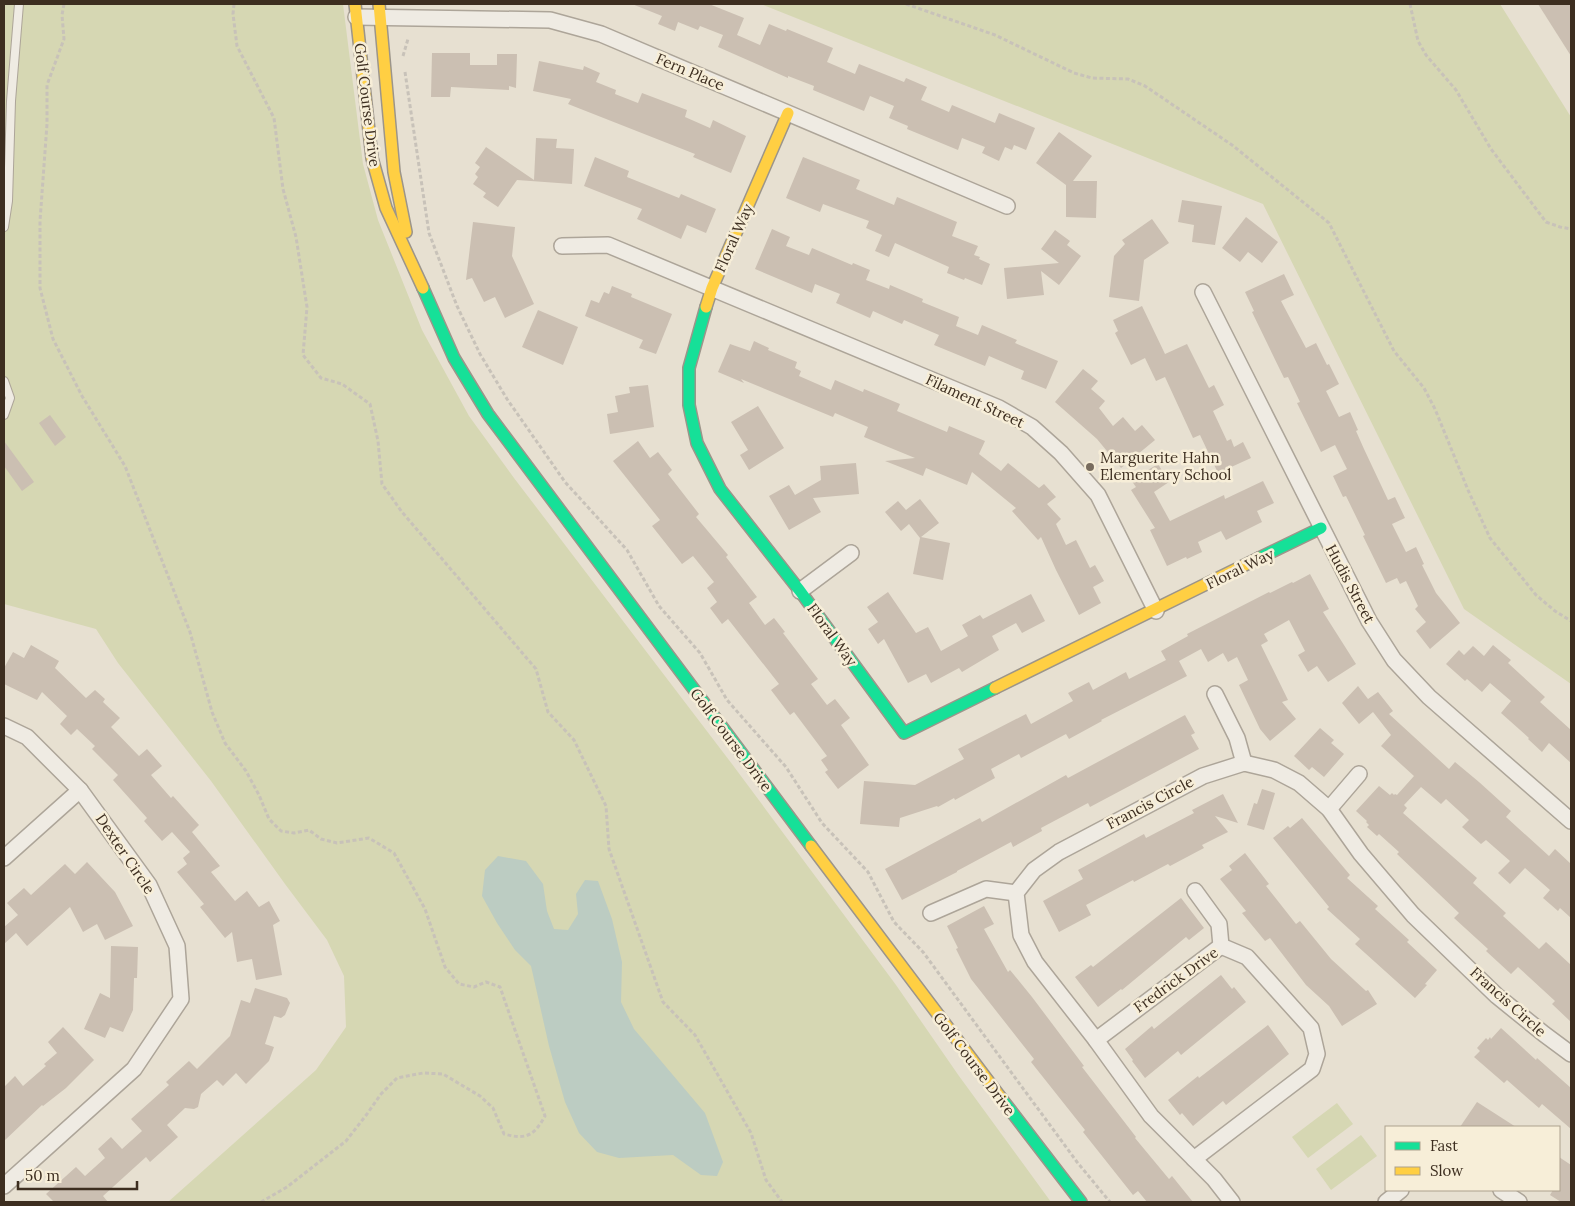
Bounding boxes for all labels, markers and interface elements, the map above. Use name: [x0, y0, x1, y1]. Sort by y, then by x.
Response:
street label: Golf Course Drive: [350, 42, 385, 168]
street label: Fern Place: [653, 49, 727, 94]
street label: Floral Way: [710, 200, 757, 275]
street label: Filament Street: [923, 369, 1028, 432]
place label: Marguerite Hahn Elementary School: [1100, 448, 1231, 484]
marker: Marguerite Hahn Elementary School: [1084, 461, 1096, 473]
street label: Hudis Street: [1322, 541, 1379, 627]
street label: Floral Way: [1203, 544, 1277, 593]
street label: Floral Way: [803, 600, 862, 670]
street label: Golf Course Drive: [686, 684, 776, 795]
street label: Francis Circle: [1103, 772, 1196, 833]
street label: Dexter Circle: [92, 810, 159, 898]
street label: Fredrick Drive: [1130, 943, 1222, 1017]
street label: Francis Circle: [1466, 963, 1550, 1041]
street label: Golf Course Drive: [929, 1008, 1019, 1119]
legend: [1385, 1126, 1560, 1191]
text: Fast: [1430, 1136, 1458, 1155]
scale bar: [18, 1158, 136, 1190]
text: Slow: [1430, 1161, 1463, 1180]
text: 50 m: [25, 1166, 60, 1185]

